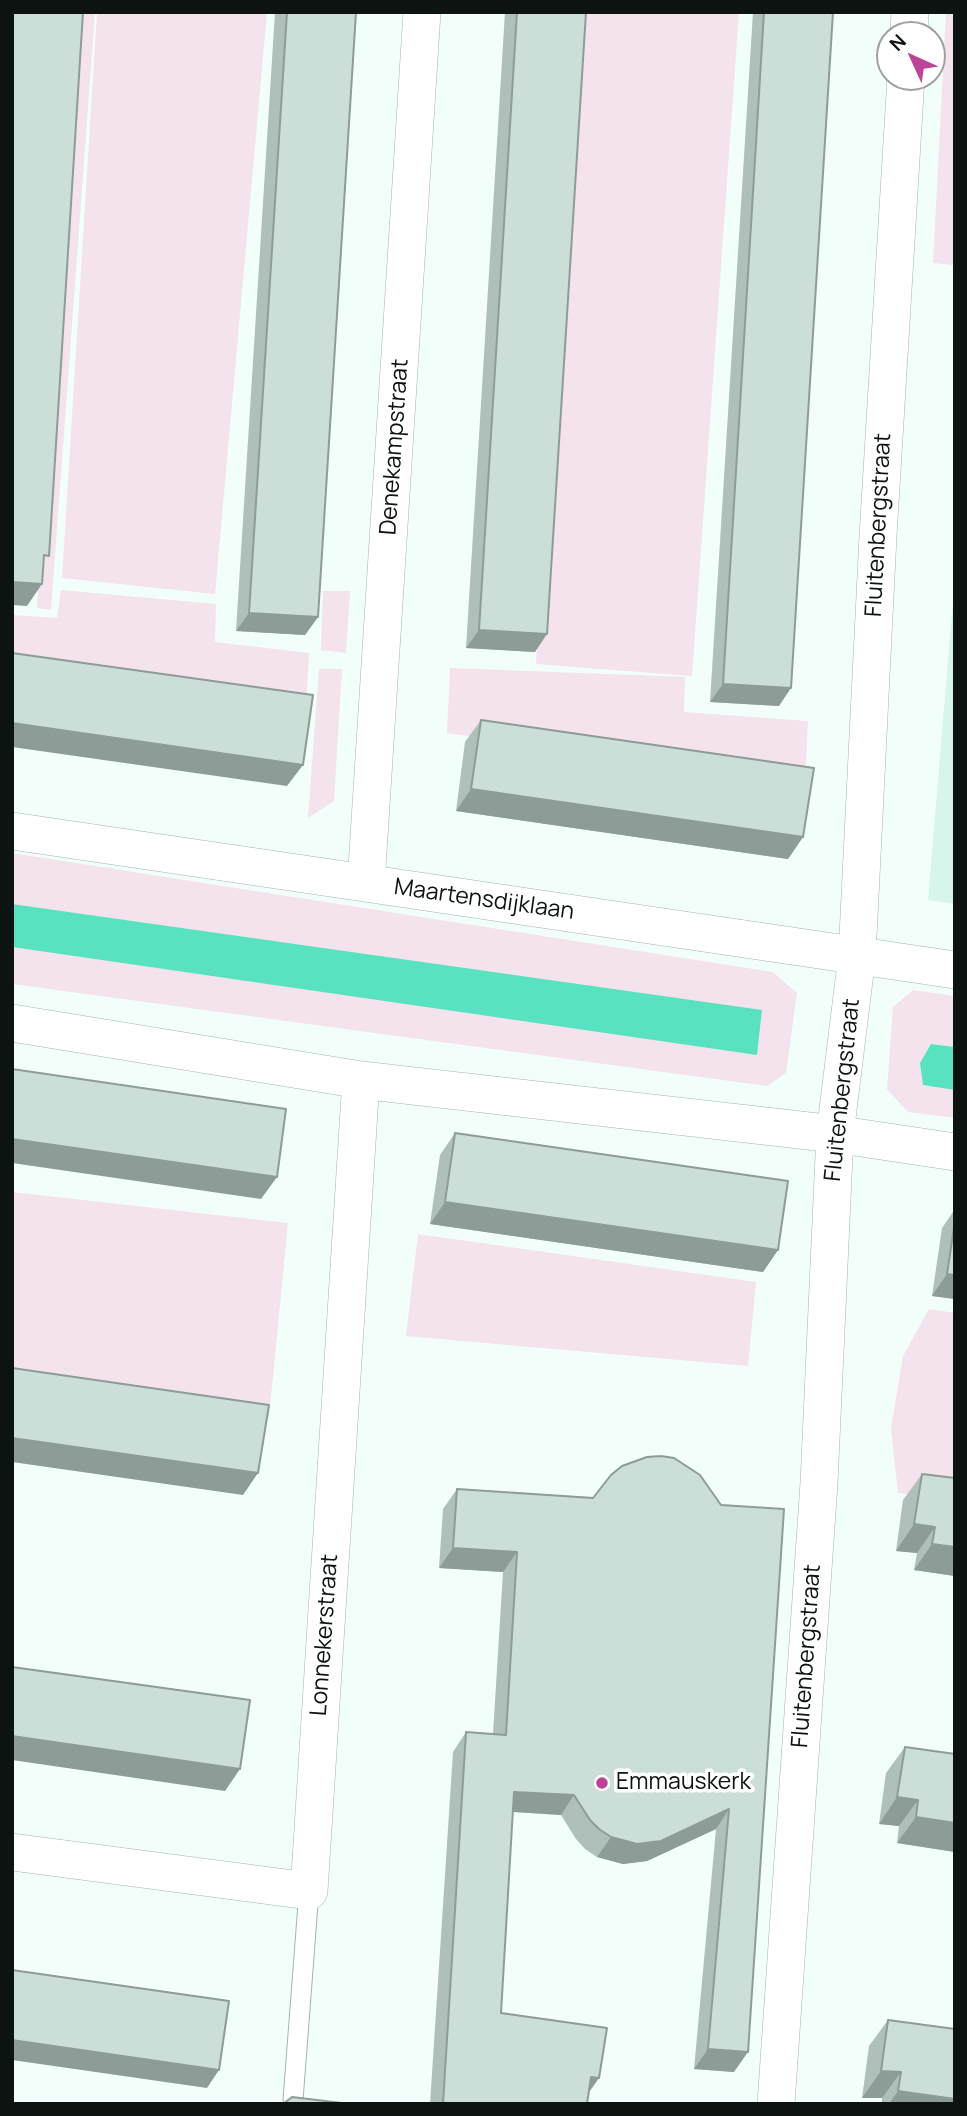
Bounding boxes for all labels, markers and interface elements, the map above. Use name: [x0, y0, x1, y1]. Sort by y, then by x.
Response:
north arrow: [876, 21, 946, 91]
text: N: [884, 29, 912, 57]
street label: Denekampstraat: [375, 358, 415, 536]
street label: Fluitenbergstraat: [860, 432, 898, 618]
street label: Maartensdijklaan: [392, 874, 576, 926]
street label: Fluitenbergstraat: [820, 997, 866, 1183]
street label: Lonnekerstraat: [306, 1553, 344, 1717]
street label: Fluitenbergstraat: [787, 1563, 827, 1749]
place label: Emmauskerk: [616, 1769, 751, 1797]
marker: Emmauskerk: [594, 1775, 610, 1791]

